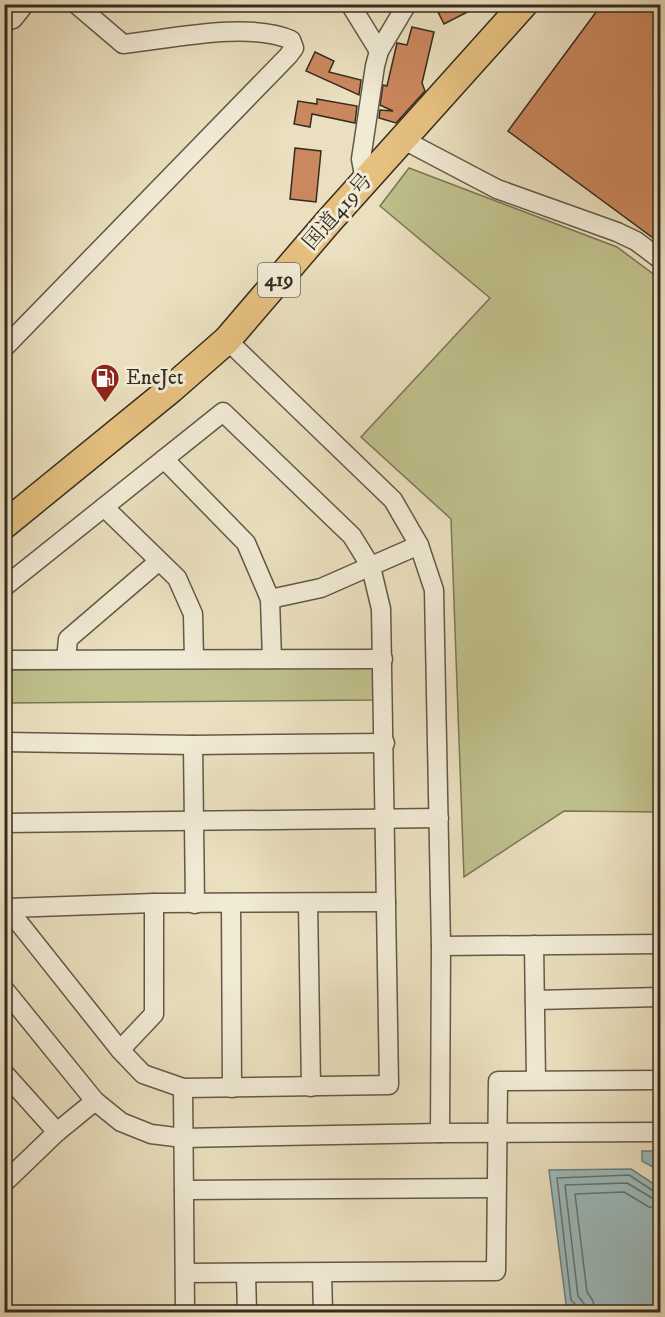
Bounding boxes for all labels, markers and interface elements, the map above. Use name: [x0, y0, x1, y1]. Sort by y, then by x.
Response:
street label: 国道419号: [298, 168, 378, 256]
road number: 419: [258, 263, 300, 297]
fuel station icon: EneJet: [89, 362, 121, 404]
place label: EneJet: [126, 365, 184, 391]

